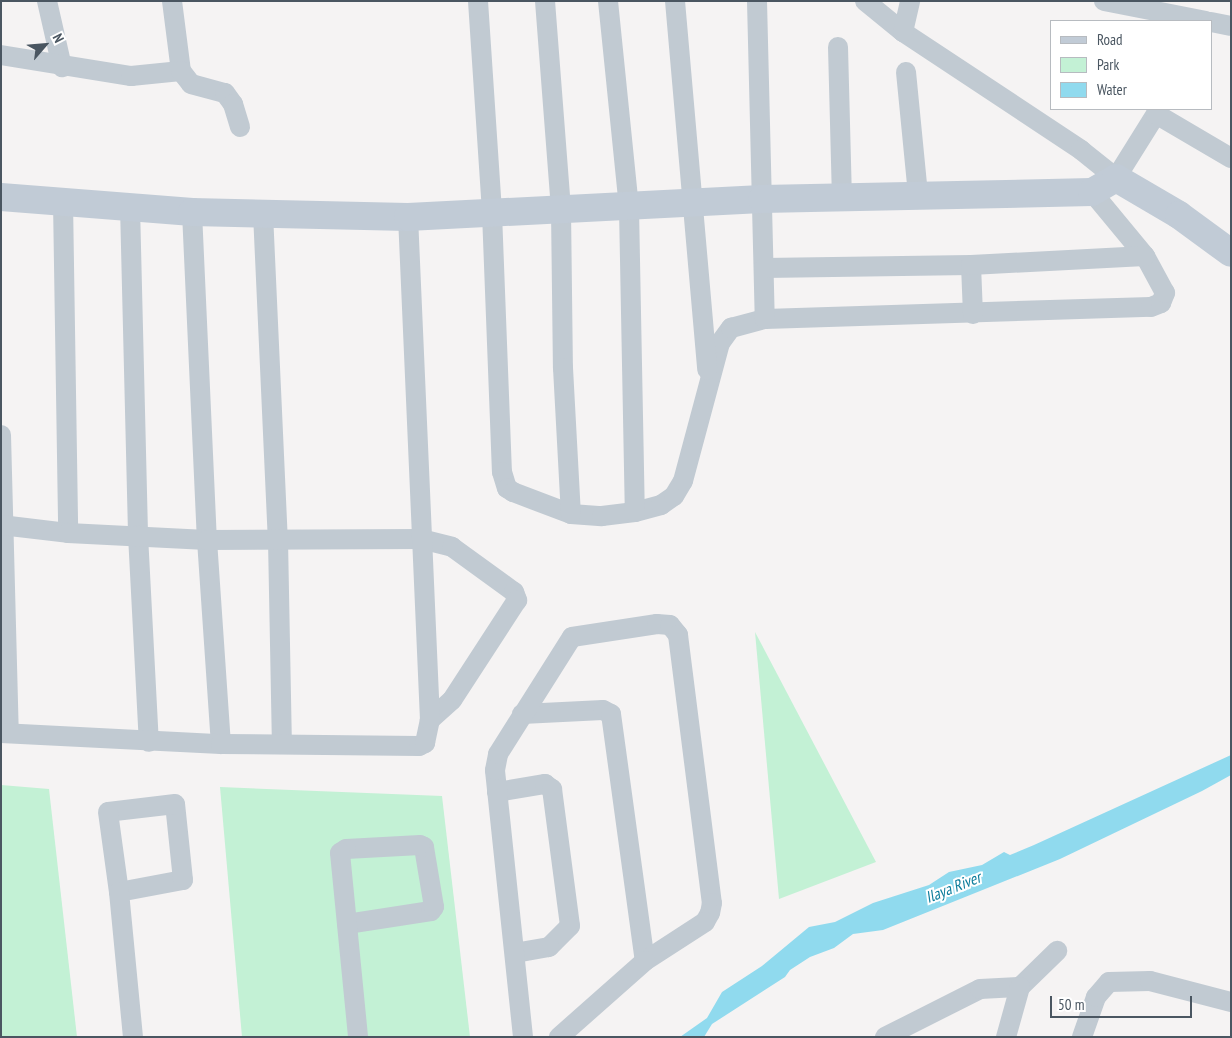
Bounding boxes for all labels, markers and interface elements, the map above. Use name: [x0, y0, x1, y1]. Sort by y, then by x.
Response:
north arrow: [20, 20, 70, 70]
legend: [1050, 20, 1212, 110]
text: Road: [1097, 30, 1123, 49]
text: N: [49, 31, 68, 46]
text: Park: [1097, 55, 1119, 74]
text: Water: [1097, 80, 1127, 99]
water label: Ilaya River: [923, 867, 983, 907]
scale bar: [1052, 986, 1194, 1018]
text: 50 m: [1058, 995, 1084, 1014]

